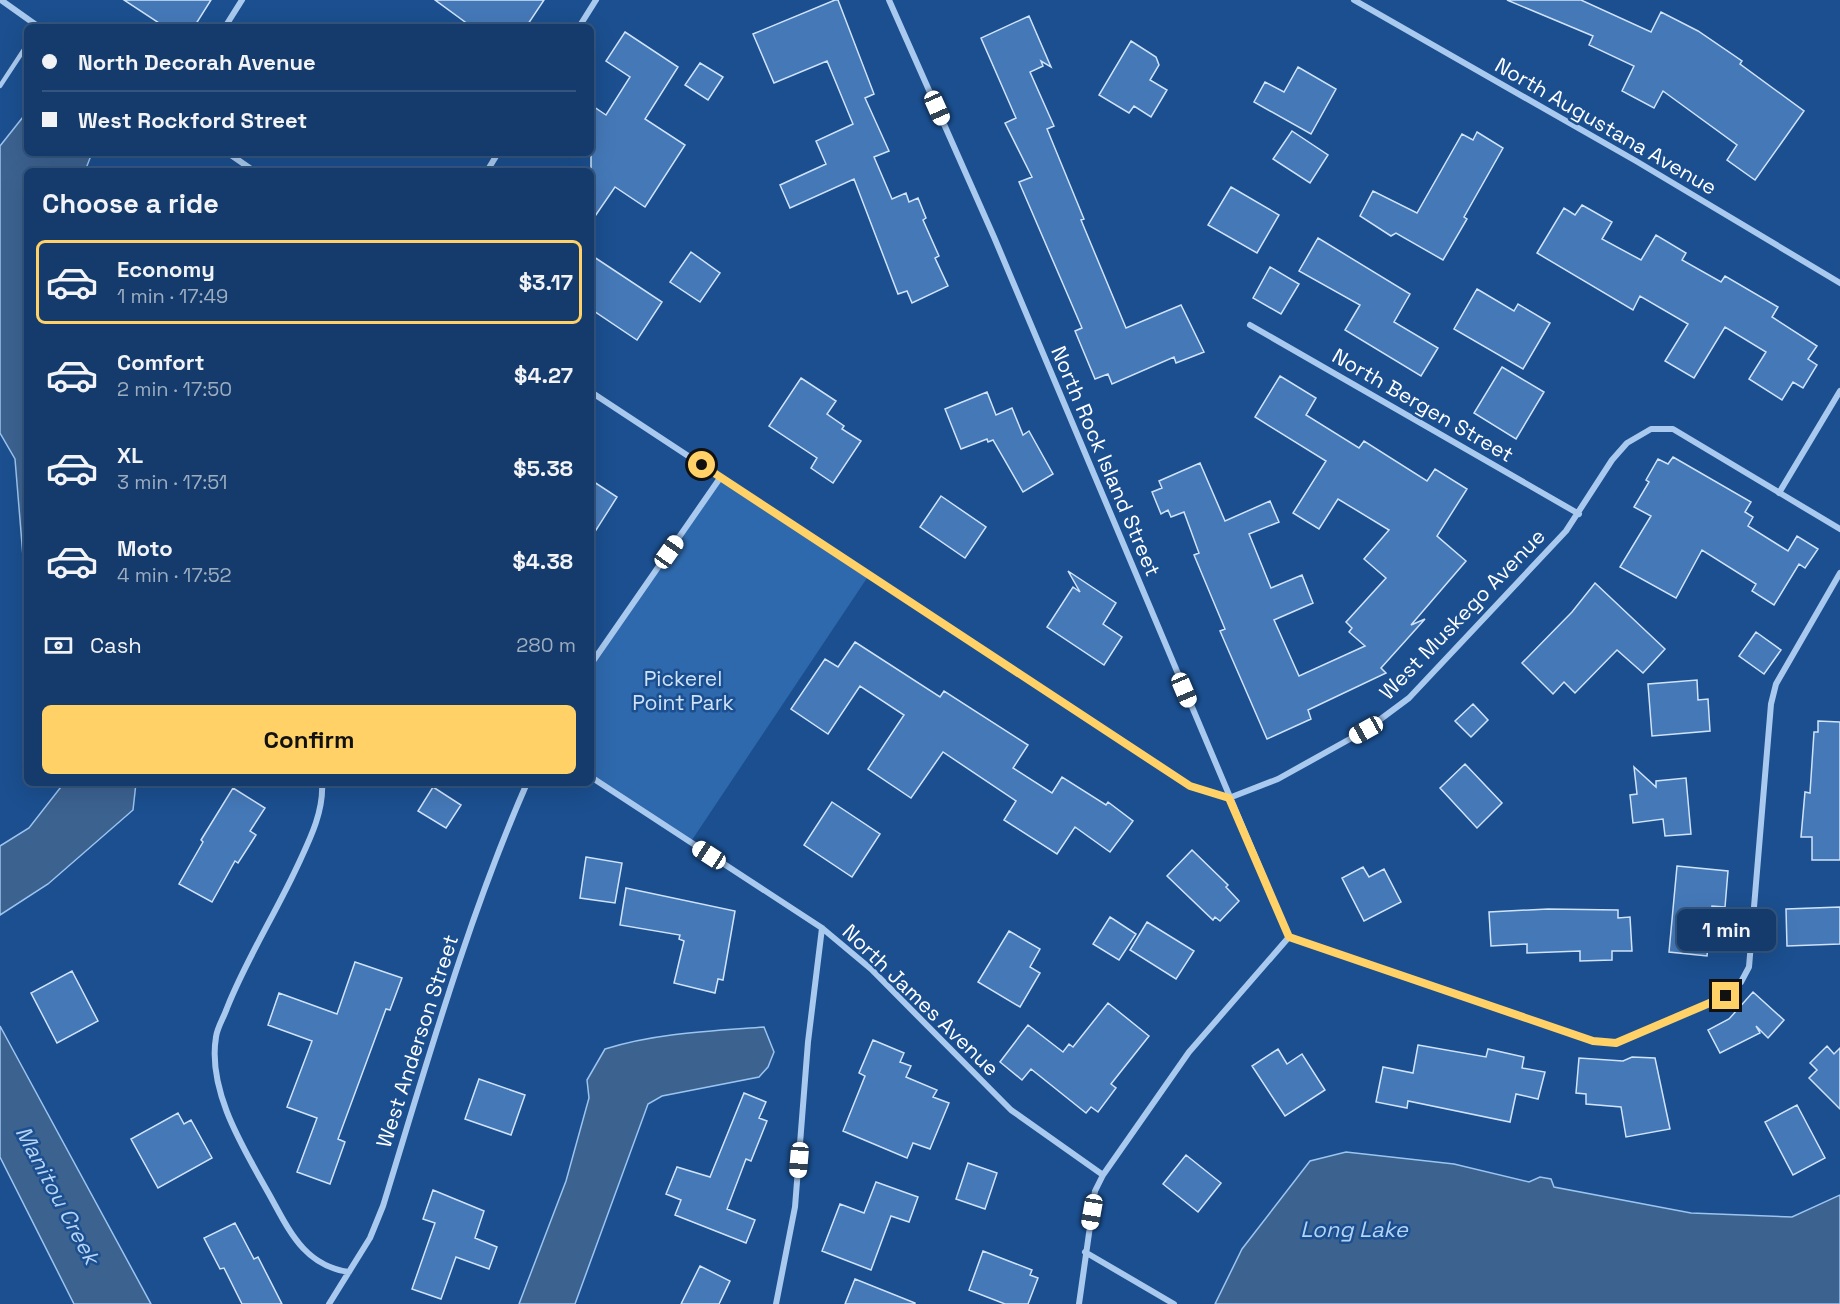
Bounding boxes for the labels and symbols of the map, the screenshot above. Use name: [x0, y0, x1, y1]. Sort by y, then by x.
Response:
street label: North Augustana Avenue: [1490, 51, 1722, 201]
car: [921, 88, 953, 128]
street label: North Rock Island Street: [1045, 342, 1167, 580]
street label: North Bergen Street: [1327, 342, 1519, 468]
route start: [688, 451, 715, 478]
street label: West Muskego Avenue: [1373, 523, 1551, 705]
car: [651, 532, 687, 572]
park label: Pickerel Point Park: [632, 665, 734, 716]
car: [1169, 670, 1199, 710]
car: [1346, 713, 1386, 747]
car: [689, 838, 729, 872]
callout: 1 min: [1676, 909, 1776, 951]
street label: North James Avenue: [837, 918, 1005, 1082]
street label: West Anderson Street: [370, 931, 464, 1151]
route end: [1712, 982, 1739, 1009]
water label: Manitou Creek: [10, 1121, 107, 1271]
car: [788, 1141, 810, 1179]
car: [1080, 1193, 1104, 1231]
water label: Long Lake: [1300, 1215, 1409, 1243]

